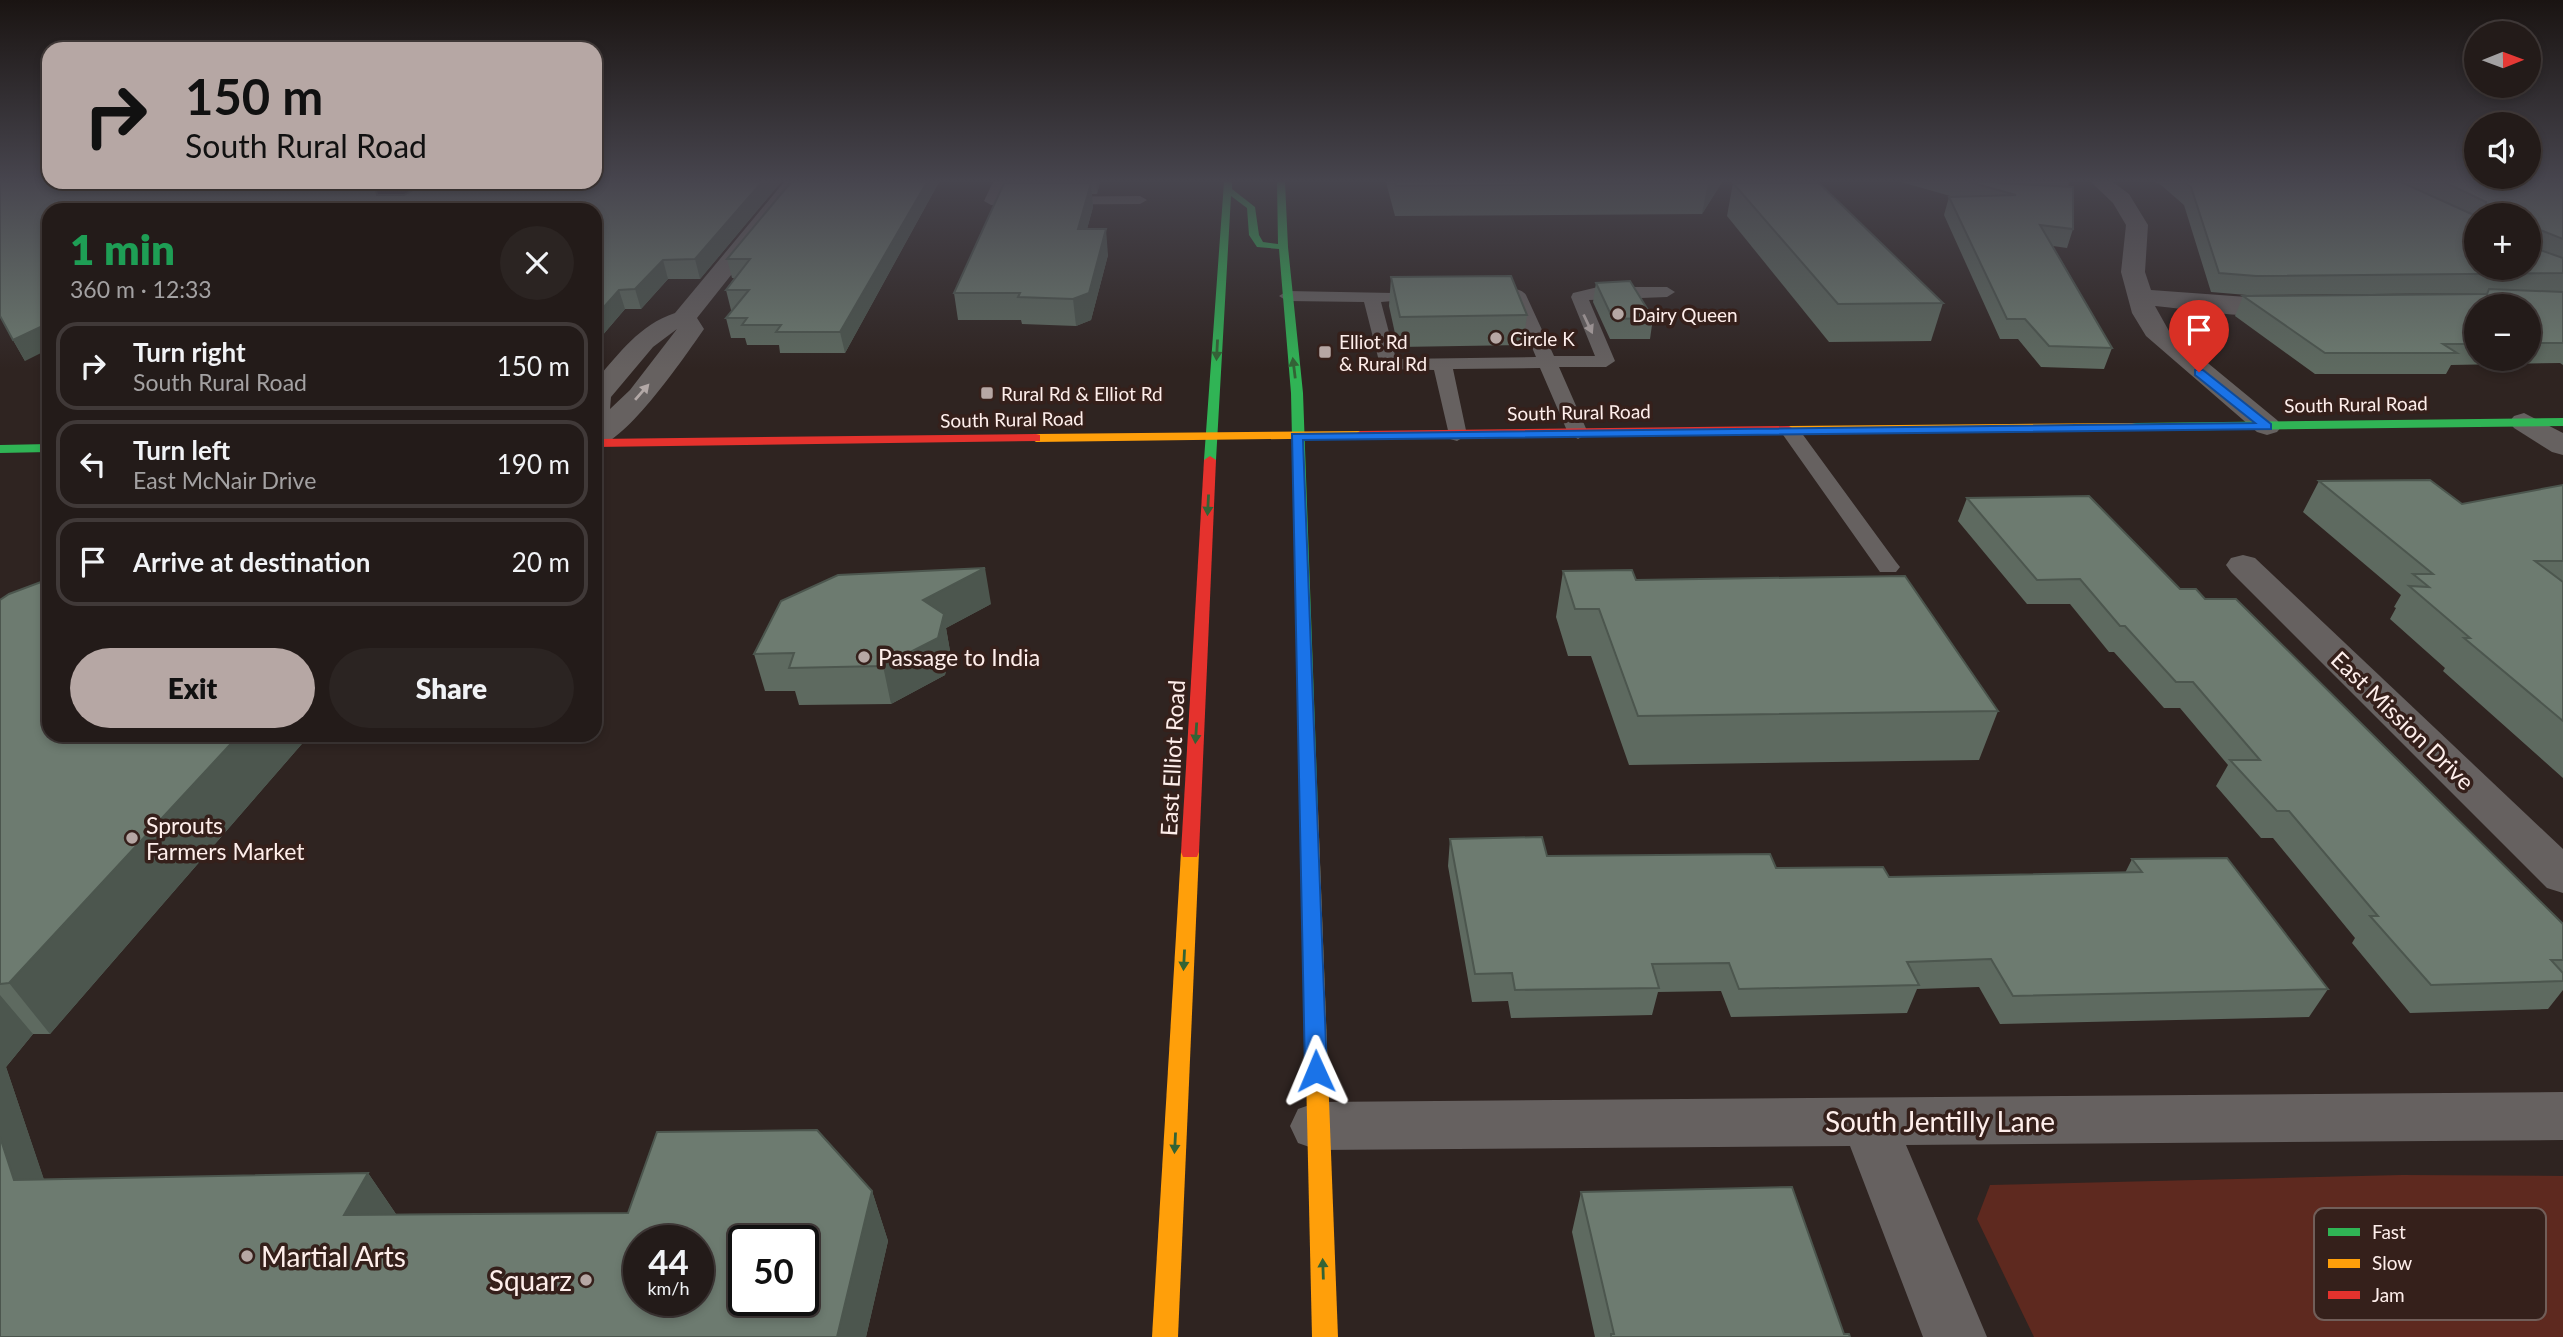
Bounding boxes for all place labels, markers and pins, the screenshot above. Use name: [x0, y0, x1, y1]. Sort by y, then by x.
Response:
pin: [2169, 300, 2229, 372]
place label: Dairy Queen: [1632, 303, 1738, 326]
marker: Dairy Queen: [1610, 306, 1626, 322]
place label: Circle K: [1510, 327, 1575, 350]
place label: Elliot Rd & Rural Rd: [1339, 330, 1427, 375]
marker: Circle K: [1488, 330, 1504, 346]
marker: Elliot Rd & Rural Rd: [1317, 344, 1333, 360]
place label: Rural Rd & Elliot Rd: [1001, 382, 1163, 405]
marker: Rural Rd & Elliot Rd: [979, 385, 995, 401]
place label: Passage to India: [878, 643, 1040, 671]
marker: Passage to India: [856, 649, 872, 665]
place label: Sprouts Farmers Market: [146, 811, 305, 865]
marker: Sprouts Farmers Market: [124, 830, 140, 846]
place label: Martial Arts: [261, 1239, 406, 1273]
marker: Martial Arts: [239, 1248, 255, 1264]
place label: Squarz: [489, 1263, 572, 1297]
marker: Squarz: [578, 1272, 594, 1288]

